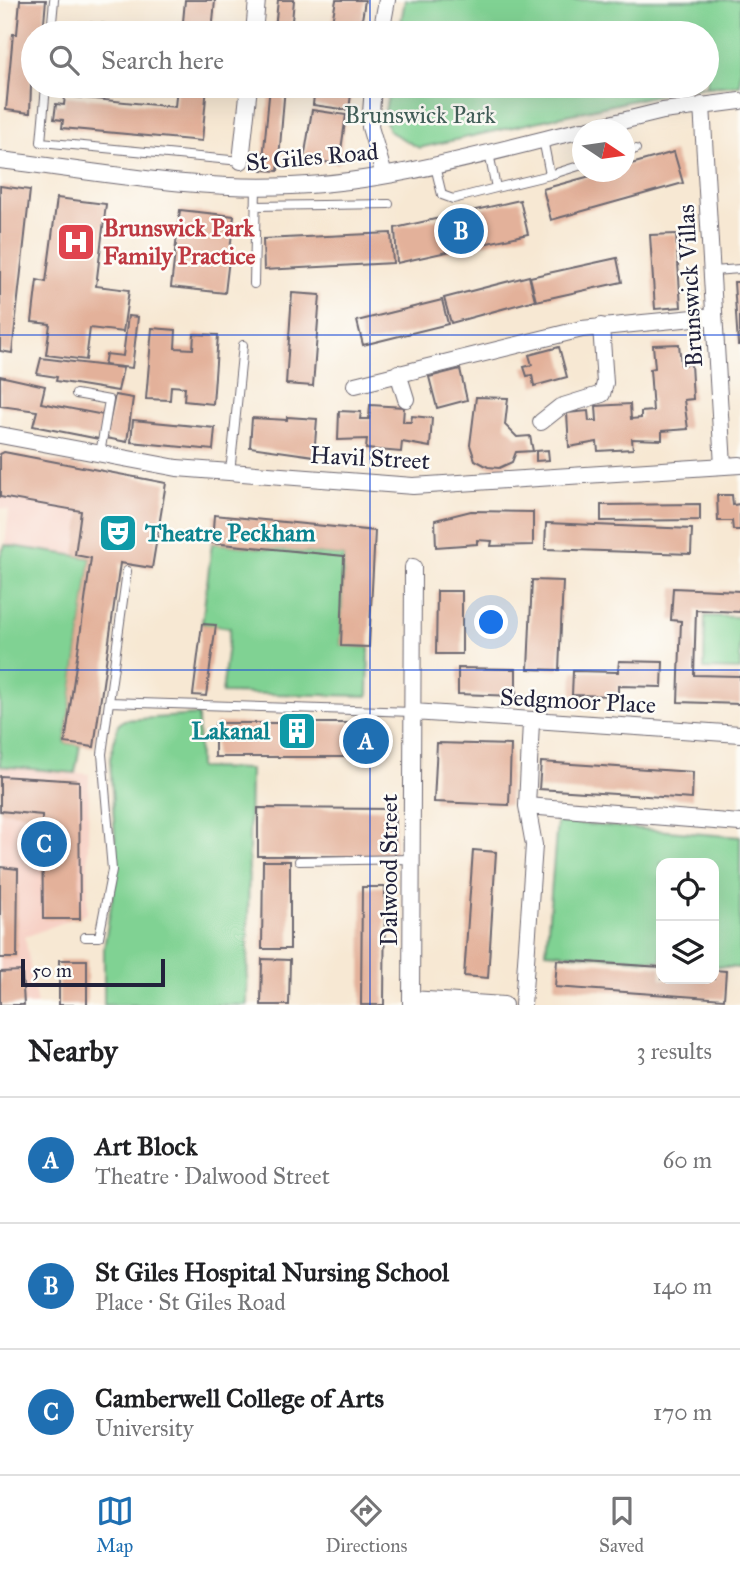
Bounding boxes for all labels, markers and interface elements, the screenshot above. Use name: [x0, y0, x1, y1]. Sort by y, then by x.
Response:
search box: [21, 21, 719, 98]
icon: search: [45, 41, 83, 79]
text: Search here: [101, 44, 224, 76]
park label: Brunswick Park: [344, 100, 497, 130]
north arrow: [572, 119, 635, 182]
street label: St Giles Road: [244, 136, 380, 178]
street label: Brunswick Villas: [671, 204, 709, 368]
pin: B: [438, 205, 484, 257]
place label: Brunswick Park Family Practice: [103, 213, 256, 271]
hospital icon: Brunswick Park Family Practice: [55, 221, 97, 263]
street label: Havil Street: [309, 440, 431, 476]
theatre icon: Theatre Peckham: [97, 512, 139, 554]
place label: Theatre Peckham: [144, 518, 316, 548]
your location: [474, 605, 508, 639]
street label: Sedgmoor Place: [499, 682, 657, 720]
building icon: Lakanal: [276, 710, 318, 752]
pin: A: [343, 715, 389, 767]
place label: Lakanal: [191, 716, 271, 746]
street label: Dalwood Street: [374, 793, 404, 946]
pin: C: [21, 818, 67, 870]
map controls: [656, 858, 719, 984]
button: locate: [656, 858, 719, 921]
button: layers: [656, 921, 719, 984]
scale bar: [21, 956, 164, 988]
text: 50 m: [32, 959, 72, 982]
text: Nearby: [28, 1033, 118, 1069]
text: 3 results: [636, 1037, 712, 1065]
text: Art Block: [95, 1130, 198, 1162]
text: A: [43, 1146, 59, 1174]
text: 60 m: [663, 1146, 712, 1174]
text: Theatre · Dalwood Street: [95, 1162, 330, 1190]
text: St Giles Hospital Nursing School: [95, 1256, 449, 1288]
text: B: [43, 1272, 59, 1300]
text: 140 m: [652, 1272, 712, 1300]
text: Place · St Giles Road: [95, 1288, 286, 1316]
text: Camberwell College of Arts: [95, 1382, 384, 1414]
text: C: [43, 1398, 59, 1426]
text: 170 m: [653, 1398, 712, 1426]
text: University: [95, 1414, 194, 1442]
tab: Map: [96, 1492, 134, 1557]
tab: Directions: [325, 1492, 407, 1557]
tab: Saved: [599, 1492, 644, 1557]

